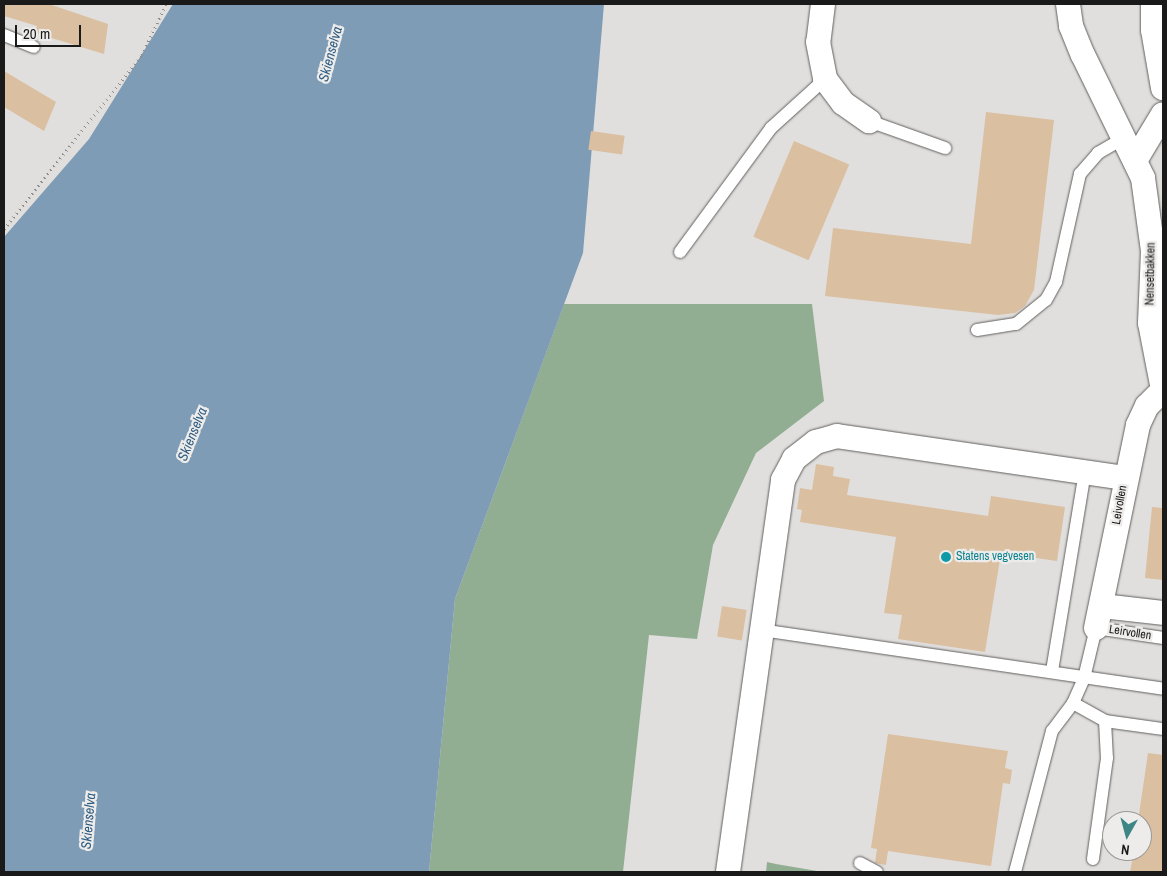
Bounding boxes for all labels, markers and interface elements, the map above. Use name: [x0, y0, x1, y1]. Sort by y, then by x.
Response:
scale bar: [18, 15, 84, 47]
text: 20 m: [23, 23, 50, 44]
water label: Skienselva: [315, 25, 345, 83]
street label: Nensetbakken: [1143, 242, 1159, 306]
water label: Skienselva: [174, 405, 210, 463]
street label: Leivollen: [1109, 484, 1131, 526]
place label: Statens vegvesen: [956, 550, 1034, 564]
marker: Statens vegvesen: [940, 551, 952, 563]
street label: Leirvollen: [1108, 623, 1152, 643]
water label: Skienselva: [77, 792, 99, 850]
north arrow: [1102, 811, 1152, 861]
text: N: [1120, 840, 1131, 859]

